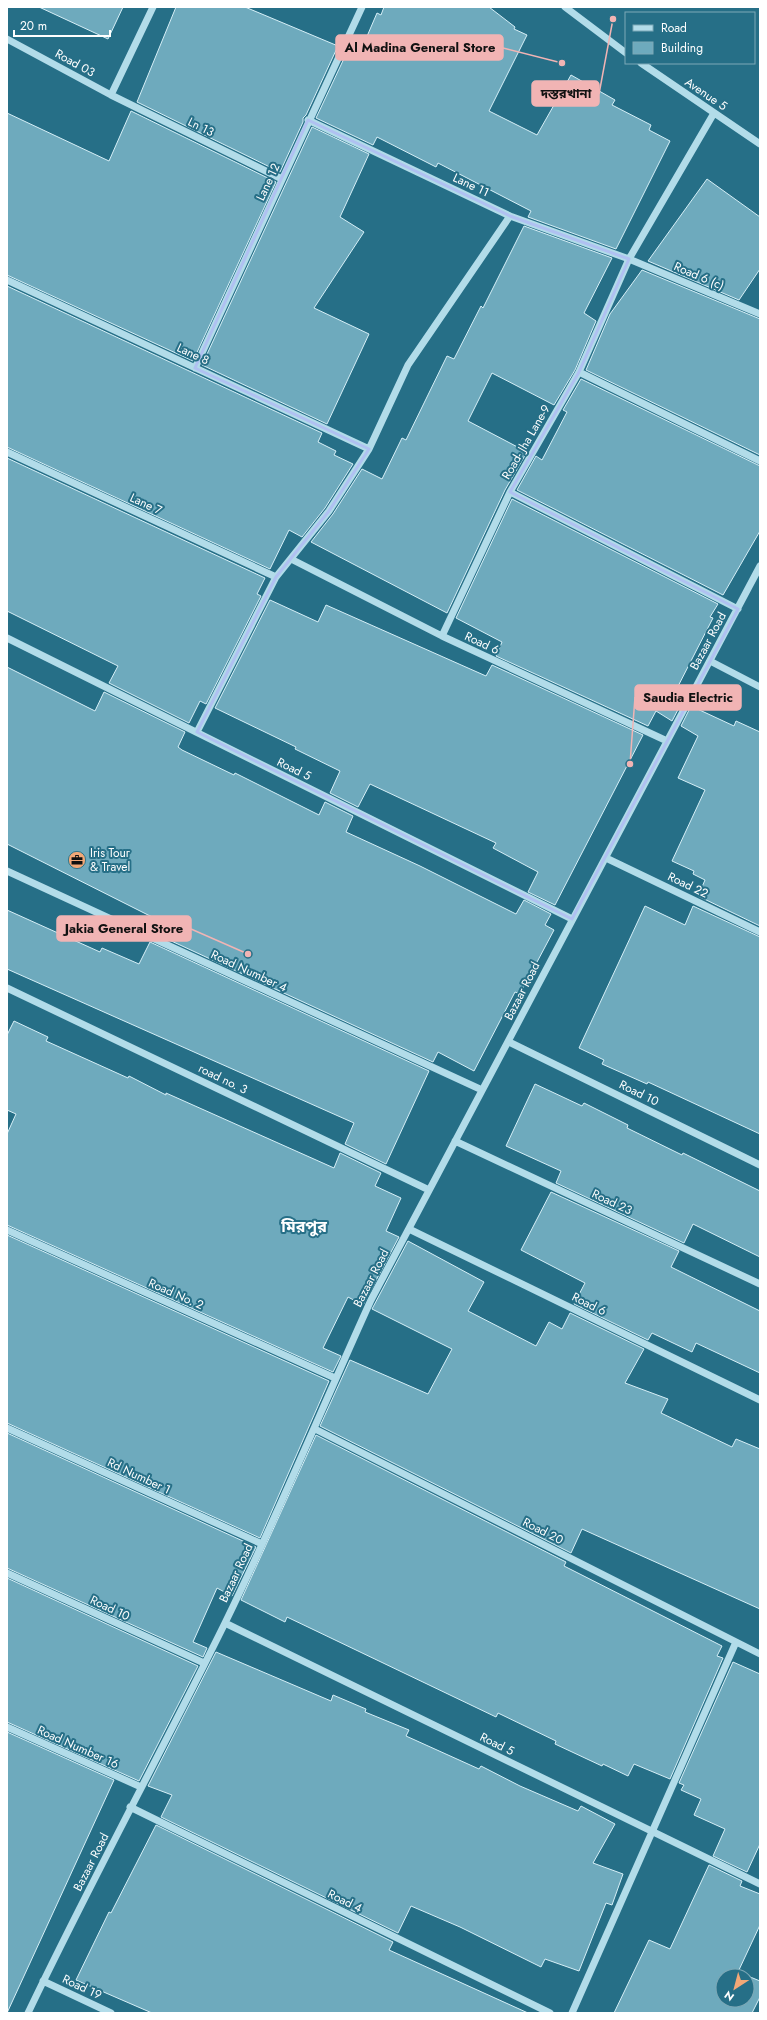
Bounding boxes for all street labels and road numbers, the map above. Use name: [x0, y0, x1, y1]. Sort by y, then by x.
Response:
street label: Road 03: [52, 45, 99, 82]
street label: Avenue 5: [681, 73, 731, 115]
street label: Ln 13: [185, 113, 218, 141]
street label: Lane 12: [251, 160, 285, 204]
street label: Lane 11: [450, 169, 492, 201]
street label: Road 6 (c): [671, 257, 727, 295]
street label: Lane 8: [174, 339, 212, 369]
street label: Road- Jha Lane-9: [497, 401, 555, 483]
street label: Lane 7: [127, 489, 166, 520]
street label: Bazaar Road: [685, 609, 731, 673]
street label: Road 6: [462, 627, 502, 659]
street label: Road 5: [274, 753, 314, 785]
street label: Road 22: [665, 867, 711, 903]
street label: Road Number 4: [208, 945, 290, 997]
street label: Bazaar Road: [500, 959, 544, 1023]
street label: road no. 3: [195, 1059, 251, 1099]
street label: Road 10: [616, 1076, 662, 1110]
street label: Road 23: [589, 1185, 636, 1219]
street label: Bazaar Road: [349, 1246, 393, 1310]
street label: Road No. 2: [145, 1274, 207, 1314]
street label: Road 6: [569, 1288, 609, 1320]
street label: Rd Number 1: [104, 1453, 174, 1499]
street label: Road 20: [520, 1513, 566, 1549]
street label: Bazaar Road: [215, 1541, 257, 1605]
street label: Road 10: [87, 1591, 133, 1625]
street label: Road Number 16: [34, 1721, 122, 1773]
street label: Road 5: [477, 1728, 517, 1760]
street label: Bazaar Road: [69, 1830, 113, 1894]
street label: Road 4: [325, 1885, 365, 1917]
street label: Road 19: [59, 1970, 105, 2004]

